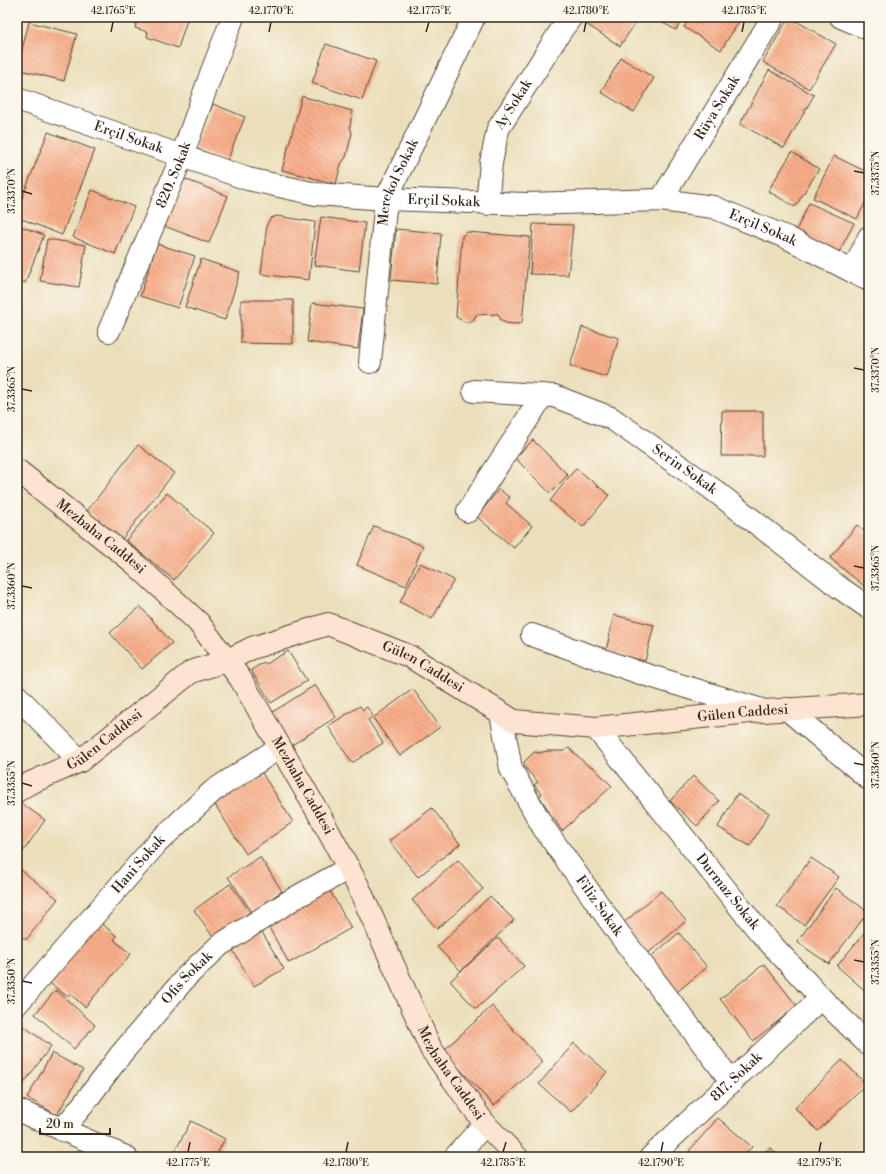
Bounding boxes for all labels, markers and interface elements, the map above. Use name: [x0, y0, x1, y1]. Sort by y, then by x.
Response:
text: 42.1765°E: [91, 5, 135, 17]
text: 42.1770°E: [249, 5, 294, 17]
text: 42.1775°E: [407, 5, 451, 17]
text: 42.1780°E: [563, 5, 609, 17]
text: 42.1785°E: [722, 5, 767, 17]
street label: Rüya Sokak: [691, 72, 744, 143]
street label: Ay Sokak: [490, 75, 537, 134]
street label: Erçil Sokak: [91, 117, 166, 158]
street label: Merekol Sokak: [374, 135, 423, 227]
street label: 820. Sokak: [152, 139, 196, 211]
text: 37.3375°N: [870, 150, 882, 195]
text: 37.3370°N: [6, 168, 18, 214]
street label: Erçil Sokak: [407, 191, 481, 211]
street label: Erçil Sokak: [726, 206, 801, 251]
text: 37.3370°N: [870, 347, 882, 393]
text: 37.3365°N: [6, 365, 18, 412]
street label: Serin Sokak: [648, 440, 721, 499]
street label: Mezbaha Caddesi: [52, 495, 150, 578]
text: 37.3365°N: [870, 544, 882, 591]
text: 37.3360°N: [6, 562, 18, 610]
street label: Gülen Caddesi: [379, 637, 468, 697]
street label: Gülen Caddesi: [696, 700, 789, 726]
street label: Gülen Caddesi: [64, 705, 147, 775]
street label: Mezbaha Caddesi: [267, 734, 338, 838]
text: 37.3360°N: [870, 741, 882, 789]
text: 37.3355°N: [6, 760, 18, 806]
street label: Hani Sokak: [108, 831, 169, 898]
street label: Durmaz Sokak: [692, 850, 764, 934]
street label: Filiz Sokak: [571, 872, 627, 940]
text: 37.3355°N: [870, 939, 882, 985]
street label: Ofis Sokak: [158, 947, 217, 1008]
text: 37.3350°N: [6, 957, 18, 1004]
street label: Mezbaha Caddesi: [413, 1023, 489, 1124]
street label: 817. Sokak: [707, 1048, 767, 1106]
scale bar: [40, 1110, 110, 1136]
text: 20 m: [46, 1117, 74, 1132]
text: 42.1775°E: [166, 1157, 210, 1169]
text: 42.1780°E: [323, 1157, 369, 1169]
text: 42.1785°E: [481, 1157, 526, 1169]
text: 42.1790°E: [638, 1157, 684, 1169]
text: 42.1795°E: [797, 1157, 842, 1169]

